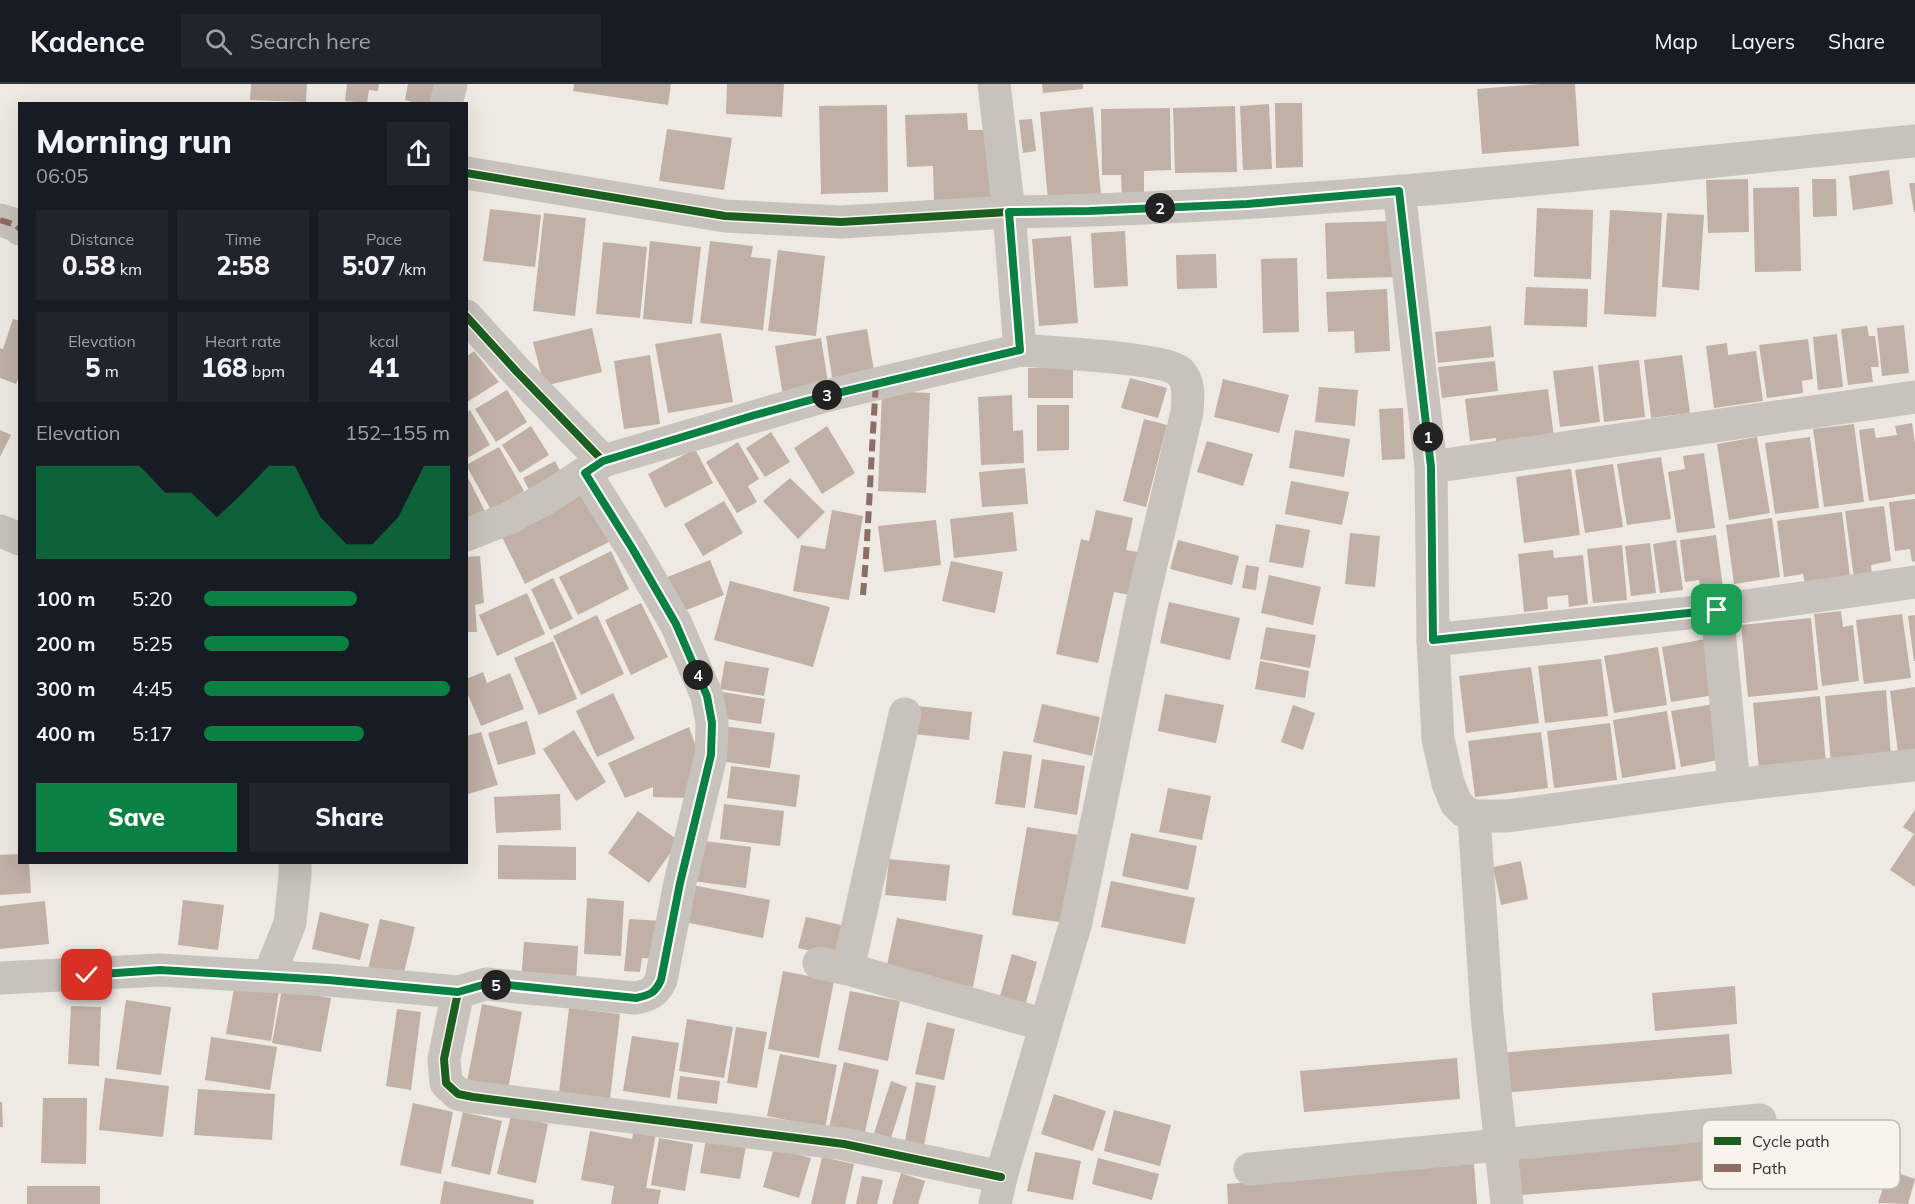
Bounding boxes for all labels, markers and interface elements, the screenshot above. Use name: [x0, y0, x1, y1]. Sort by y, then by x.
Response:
search box: [181, 14, 601, 68]
text: Kadence: [30, 24, 145, 59]
icon: search: [202, 25, 235, 58]
text: Search here: [250, 27, 371, 55]
text: Map: [1655, 28, 1698, 54]
text: Layers: [1731, 28, 1795, 54]
text: Share: [1828, 28, 1885, 54]
text: Morning run: [36, 120, 232, 161]
button: share: [387, 122, 450, 185]
text: 06:05: [36, 163, 89, 188]
pin: 2: [1145, 193, 1175, 223]
text: 2: [1155, 198, 1165, 218]
text: Distance: [70, 229, 134, 249]
text: Time: [225, 229, 261, 249]
text: Pace: [366, 229, 402, 249]
text: 0.58: [62, 249, 116, 282]
text: 2:58: [216, 249, 270, 282]
text: 5:07: [342, 249, 395, 282]
text: km: [116, 259, 142, 279]
text: /km: [395, 259, 426, 279]
text: Elevation: [68, 331, 136, 351]
text: Heart rate: [205, 331, 281, 351]
text: kcal: [369, 331, 399, 351]
text: 5: [85, 351, 101, 384]
text: 168: [201, 351, 248, 384]
text: 41: [368, 351, 400, 384]
text: m: [101, 361, 119, 381]
text: bpm: [248, 361, 285, 381]
pin: 3: [812, 380, 842, 410]
text: 3: [822, 385, 832, 405]
text: Elevation: [36, 420, 121, 445]
text: 152–155 m: [345, 420, 450, 445]
pin: 1: [1413, 422, 1443, 452]
text: 1: [1423, 427, 1433, 447]
pin: [1691, 584, 1742, 635]
text: 100 m: [36, 586, 95, 611]
text: 5:20: [132, 586, 173, 611]
icon: arrive: [1700, 593, 1733, 626]
text: 200 m: [36, 631, 95, 656]
text: 5:25: [132, 631, 173, 656]
pin: 4: [683, 660, 713, 690]
text: 4: [693, 665, 703, 685]
text: 300 m: [36, 676, 95, 701]
text: 4:45: [132, 676, 173, 701]
text: 400 m: [36, 721, 95, 746]
text: 5:17: [132, 721, 173, 746]
button: Save: [36, 783, 237, 852]
button: Share: [249, 783, 450, 852]
pin: [61, 949, 112, 1000]
icon: check: [70, 958, 103, 991]
pin: 5: [481, 970, 511, 1000]
text: 5: [491, 975, 501, 995]
legend: [1702, 1120, 1900, 1189]
text: Cycle path: [1752, 1131, 1830, 1151]
text: Path: [1752, 1158, 1787, 1178]

